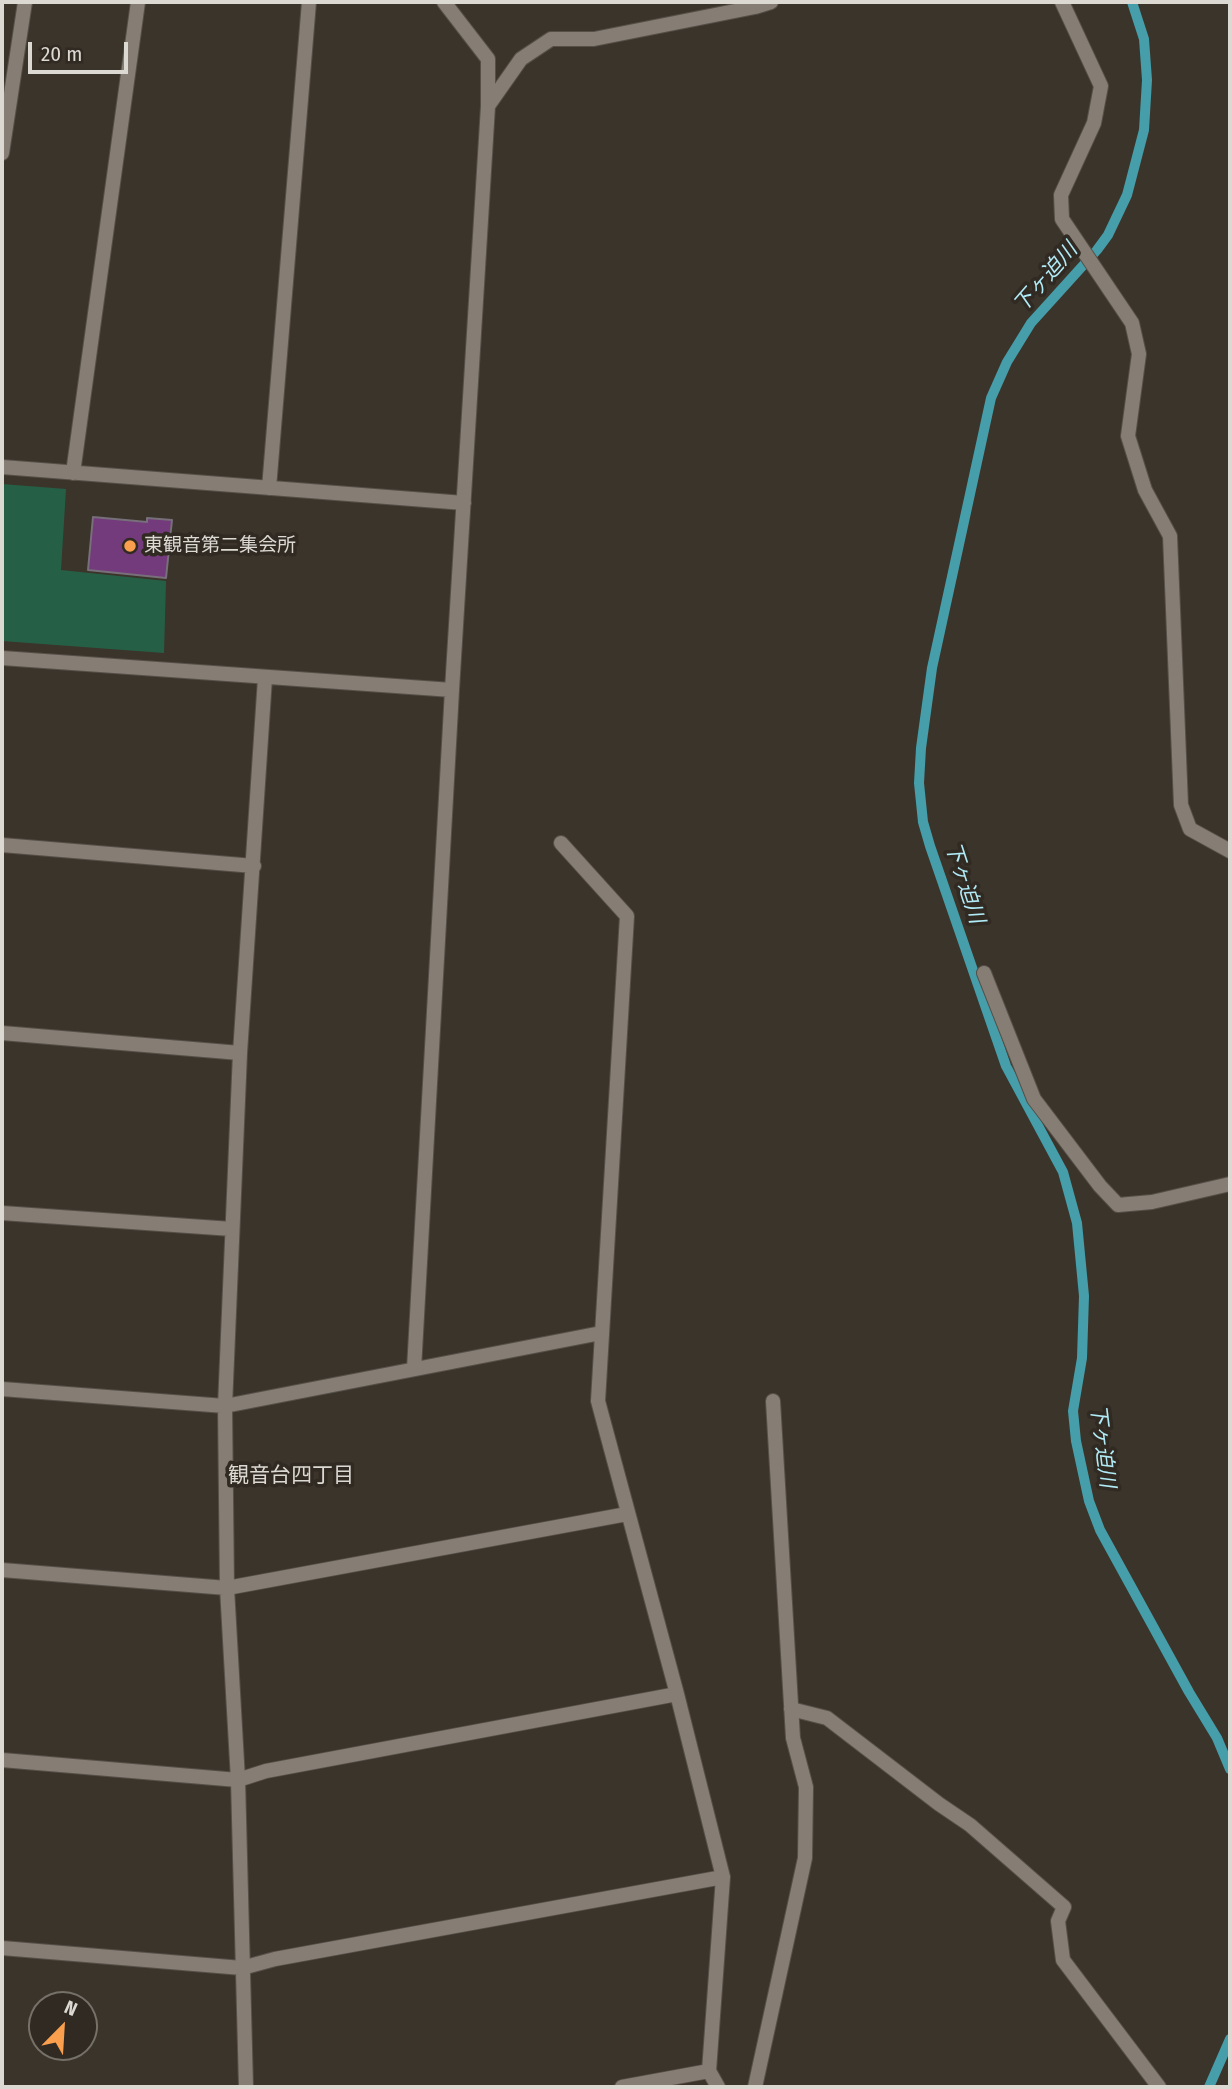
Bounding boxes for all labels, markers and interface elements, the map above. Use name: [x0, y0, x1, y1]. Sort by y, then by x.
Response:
scale bar: [32, 28, 131, 72]
text: 20 m: [41, 41, 82, 67]
water label: 下ヶ迫川: [1009, 238, 1083, 318]
place label: 東観音第二集会所: [144, 535, 296, 557]
marker: 東観音第二集会所: [122, 538, 138, 554]
water label: 下ヶ迫川: [939, 839, 989, 927]
water label: 下ヶ迫川: [1084, 1403, 1120, 1489]
district label: 観音台四丁目: [228, 1463, 354, 1489]
north arrow: [28, 1991, 98, 2061]
text: N: [61, 1995, 81, 2021]

